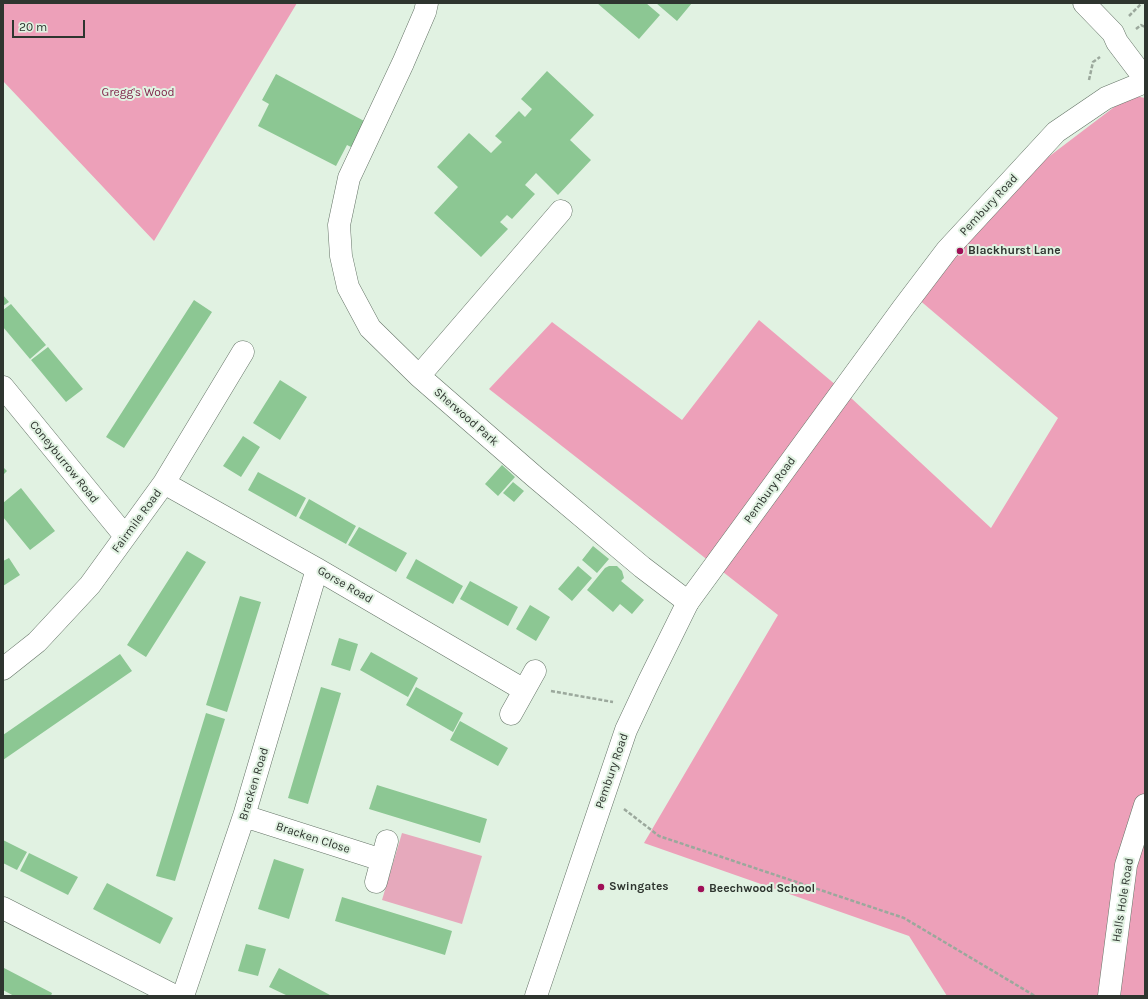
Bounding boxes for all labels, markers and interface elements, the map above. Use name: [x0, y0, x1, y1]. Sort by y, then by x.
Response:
scale bar: [14, 12, 87, 38]
text: 20 m: [19, 20, 47, 34]
park label: Gregg's Wood: [101, 86, 175, 100]
street label: Pembury Road: [957, 171, 1021, 239]
place label: Blackhurst Lane: [968, 244, 1060, 258]
marker: Blackhurst Lane: [955, 246, 965, 256]
street label: Sherwood Park: [431, 385, 501, 449]
street label: Coneyburrow Road: [26, 418, 102, 506]
street label: Pembury Road: [741, 454, 799, 526]
street label: Fairmile Road: [109, 486, 165, 556]
street label: Gorse Road: [315, 563, 375, 607]
street label: Pembury Road: [592, 731, 632, 811]
street label: Bracken Road: [236, 746, 272, 822]
street label: Bracken Close: [274, 819, 352, 857]
street label: Halls Hole Road: [1109, 857, 1137, 943]
place label: Swingates: [609, 880, 669, 894]
marker: Swingates: [596, 882, 606, 892]
place label: Beechwood School: [709, 882, 815, 896]
marker: Beechwood School: [696, 884, 706, 894]

